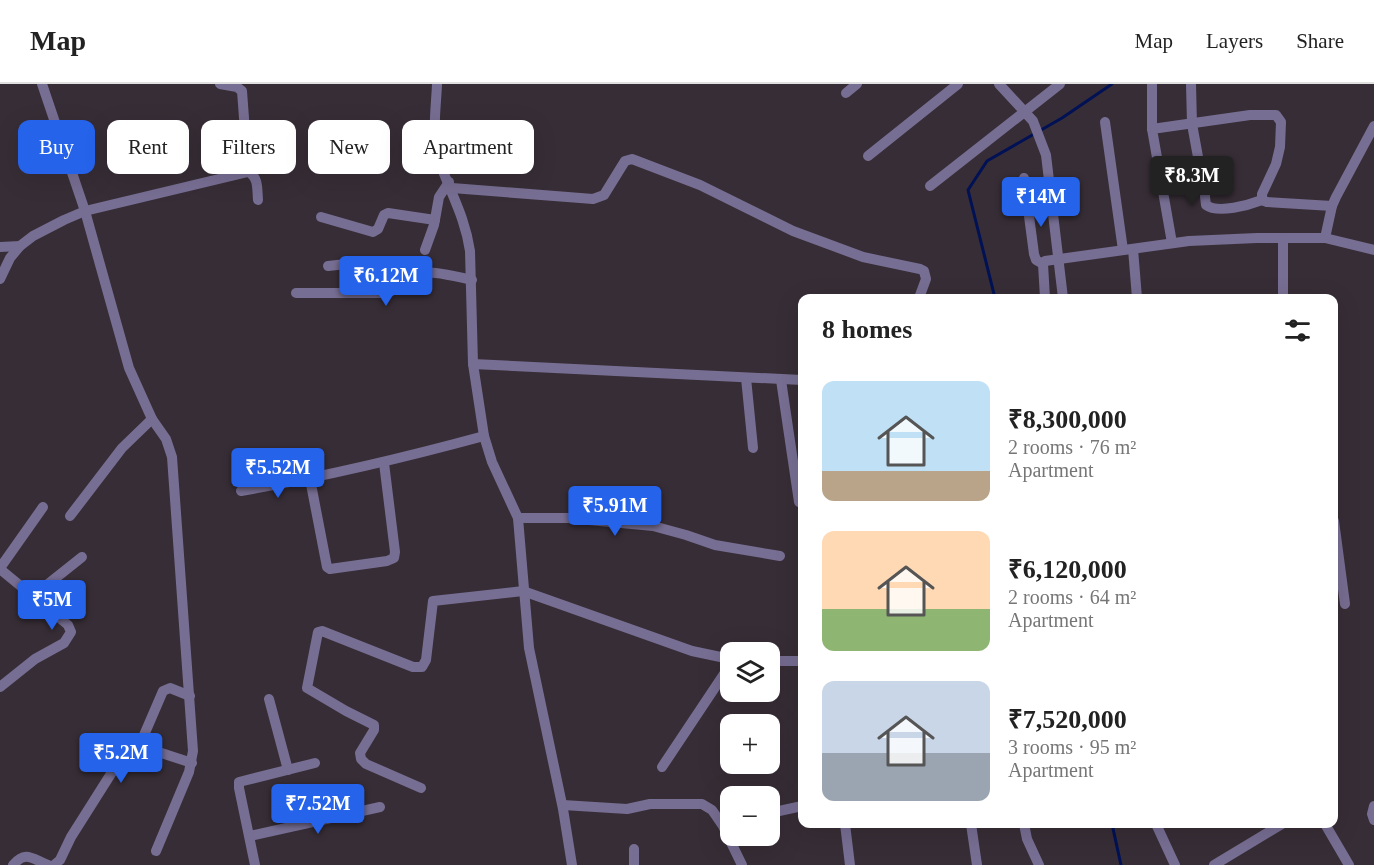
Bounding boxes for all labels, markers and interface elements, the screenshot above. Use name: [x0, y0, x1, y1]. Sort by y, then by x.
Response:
text: Map: [30, 25, 86, 56]
text: Map: [1135, 29, 1173, 53]
text: Layers: [1206, 29, 1263, 53]
text: Share: [1296, 29, 1344, 53]
chip: Buy: [18, 120, 95, 174]
chip: Rent: [107, 120, 189, 174]
chip: Filters: [201, 120, 296, 174]
chip: New: [308, 120, 390, 174]
chip: Apartment: [402, 120, 534, 174]
pin: ₹8.3M: [1150, 156, 1234, 207]
text: ₹8.3M: [1164, 164, 1220, 186]
pin: ₹14M: [1005, 177, 1077, 228]
text: ₹14M: [1016, 185, 1066, 207]
pin: ₹6.12M: [337, 256, 435, 307]
text: ₹6.12M: [353, 264, 419, 286]
icon: filters: [1281, 314, 1314, 347]
text: 8 homes: [822, 315, 912, 344]
icon: home: [870, 405, 942, 477]
text: ₹8,300,000: [1008, 405, 1127, 434]
text: 2 rooms · 76 m²: [1008, 436, 1136, 458]
pin: ₹5.52M: [229, 448, 327, 499]
text: ₹5.52M: [245, 456, 311, 478]
text: Apartment: [1008, 459, 1094, 481]
pin: ₹5.91M: [566, 486, 664, 537]
text: ₹5.91M: [582, 494, 648, 516]
icon: home: [870, 555, 942, 627]
text: ₹6,120,000: [1008, 555, 1127, 584]
pin: ₹5M: [23, 580, 81, 631]
text: 2 rooms · 64 m²: [1008, 586, 1136, 608]
text: ₹5M: [32, 588, 72, 610]
text: Apartment: [1008, 609, 1094, 631]
map controls: [720, 642, 780, 846]
button: layers: [720, 642, 780, 702]
icon: home: [870, 705, 942, 777]
text: ₹7,520,000: [1008, 705, 1127, 734]
button: +: [720, 714, 780, 774]
pin: ₹5.2M: [79, 733, 163, 784]
text: 3 rooms · 95 m²: [1008, 736, 1136, 758]
text: ₹5.2M: [93, 741, 149, 763]
text: Apartment: [1008, 759, 1094, 781]
pin: ₹7.52M: [269, 784, 367, 835]
button: −: [720, 786, 780, 846]
text: ₹7.52M: [285, 792, 351, 814]

